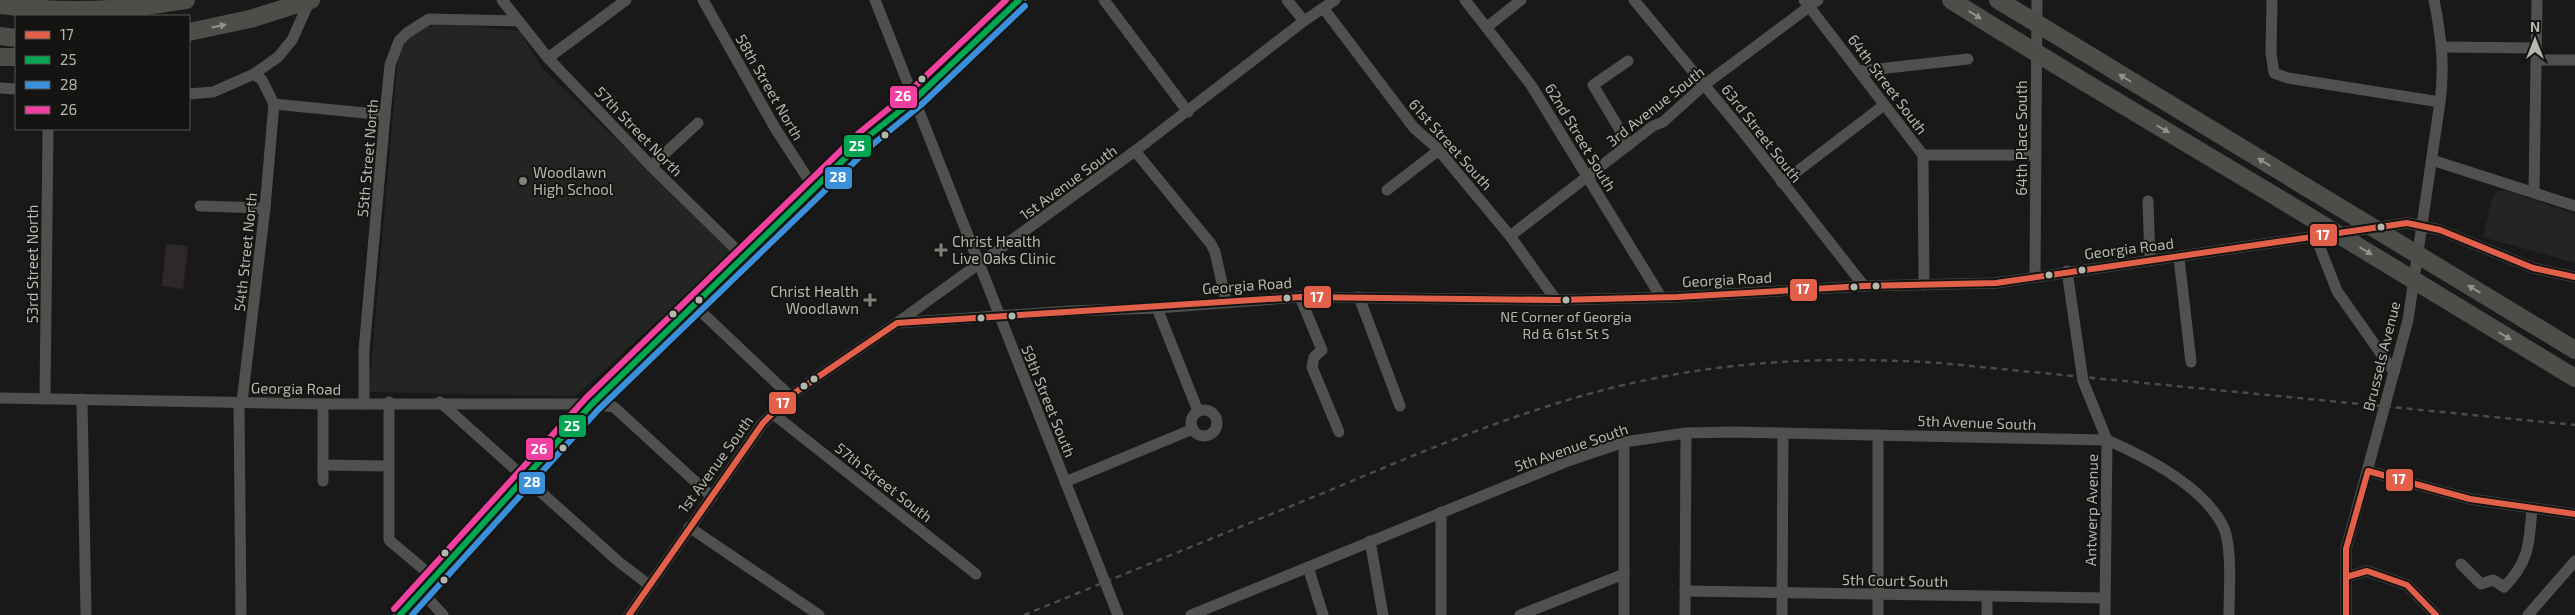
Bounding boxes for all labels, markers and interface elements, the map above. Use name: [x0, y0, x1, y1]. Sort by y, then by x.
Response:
one-way arrow: [1968, 10, 1981, 19]
legend: [15, 15, 190, 130]
north arrow: [2510, 15, 2560, 65]
text: N: [2530, 18, 2540, 35]
one-way arrow: [212, 22, 227, 30]
text: 17: [60, 25, 74, 43]
street label: 64th Street South: [1845, 30, 1931, 138]
street label: 58th Street North: [732, 31, 808, 143]
text: 25: [60, 50, 76, 68]
street label: 3rd Avenue South: [1602, 62, 1708, 150]
one-way arrow: [2119, 73, 2132, 82]
unlabelled marker: [917, 74, 927, 84]
text: 28: [60, 75, 78, 93]
street label: 62nd Street South: [1542, 80, 1620, 194]
street label: 63rd Street South: [1718, 80, 1806, 186]
street label: 64th Place South: [2012, 80, 2030, 196]
street label: 57th Street North: [592, 82, 686, 180]
line badge: 26: [889, 85, 918, 109]
text: 26: [895, 87, 911, 104]
street label: 61st Street South: [1405, 95, 1497, 193]
street label: 55th Street North: [353, 98, 381, 218]
text: 26: [60, 100, 77, 118]
one-way arrow: [2156, 124, 2169, 133]
unlabelled marker: [880, 130, 890, 140]
line badge: 25: [843, 134, 872, 158]
text: 25: [849, 137, 865, 154]
street label: 1st Avenue South: [1016, 141, 1120, 223]
one-way arrow: [2258, 158, 2271, 167]
place label: Woodlawn High School: [533, 163, 614, 198]
line badge: 28: [824, 166, 853, 190]
text: 28: [830, 168, 846, 185]
marker: Woodlawn High School: [517, 175, 529, 187]
street label: 54th Street North: [230, 192, 260, 312]
street label: 53rd Street North: [23, 205, 41, 323]
unlabelled marker: [2376, 222, 2386, 232]
line badge: 17: [2309, 223, 2338, 247]
text: 17: [2316, 226, 2330, 243]
place label: Christ Health Live Oaks Clinic: [952, 232, 1056, 267]
street label: Georgia Road: [2083, 234, 2175, 262]
marker: Christ Health Live Oaks Clinic: [934, 243, 948, 257]
one-way arrow: [2360, 247, 2373, 256]
unlabelled marker: [2077, 265, 2087, 275]
street label: Georgia Road: [1682, 268, 1772, 290]
unlabelled marker: [2044, 270, 2054, 280]
street label: Georgia Road: [1201, 273, 1293, 297]
line badge: 17: [1789, 278, 1818, 302]
text: 17: [1796, 280, 1810, 297]
unlabelled marker: [1871, 281, 1881, 291]
place label: Christ Health Woodlawn: [770, 282, 859, 317]
unlabelled marker: [1849, 282, 1859, 292]
one-way arrow: [2467, 284, 2480, 293]
line badge: 17: [1303, 285, 1332, 309]
text: 17: [1310, 288, 1324, 305]
marker: Christ Health Woodlawn: [863, 293, 877, 307]
unlabelled marker: [1282, 293, 1292, 303]
unlabelled marker: [694, 295, 704, 305]
marker: NE Corner of Georgia Rd & 61st St S: [1561, 295, 1571, 305]
street label: Brussels Avenue: [2359, 299, 2403, 413]
place label: NE Corner of Georgia Rd & 61st St S: [1500, 308, 1632, 342]
unlabelled marker: [668, 309, 678, 319]
unlabelled marker: [1007, 311, 1017, 321]
unlabelled marker: [976, 313, 986, 323]
one-way arrow: [2499, 331, 2512, 340]
street label: 59th Street South: [1018, 342, 1080, 460]
unlabelled marker: [809, 374, 819, 384]
street label: Georgia Road: [251, 378, 341, 398]
unlabelled marker: [799, 381, 809, 391]
line badge: 17: [768, 391, 797, 415]
text: 17: [776, 394, 790, 411]
street label: 5th Avenue South: [1917, 411, 2037, 433]
street label: 1st Avenue South: [674, 412, 756, 516]
line badge: 25: [558, 414, 587, 438]
text: 25: [564, 417, 580, 434]
street label: 5th Avenue South: [1512, 419, 1630, 475]
line badge: 26: [525, 437, 554, 461]
street label: 57th Street South: [832, 438, 936, 526]
text: 26: [531, 440, 547, 457]
unlabelled marker: [558, 443, 568, 453]
street label: Antwerp Avenue: [2081, 454, 2101, 566]
line badge: 17: [2385, 468, 2414, 492]
text: 17: [2392, 470, 2406, 487]
line badge: 28: [518, 471, 546, 495]
text: 28: [524, 473, 540, 490]
unlabelled marker: [440, 548, 450, 558]
street label: 5th Court South: [1842, 570, 1948, 590]
unlabelled marker: [439, 575, 449, 585]

